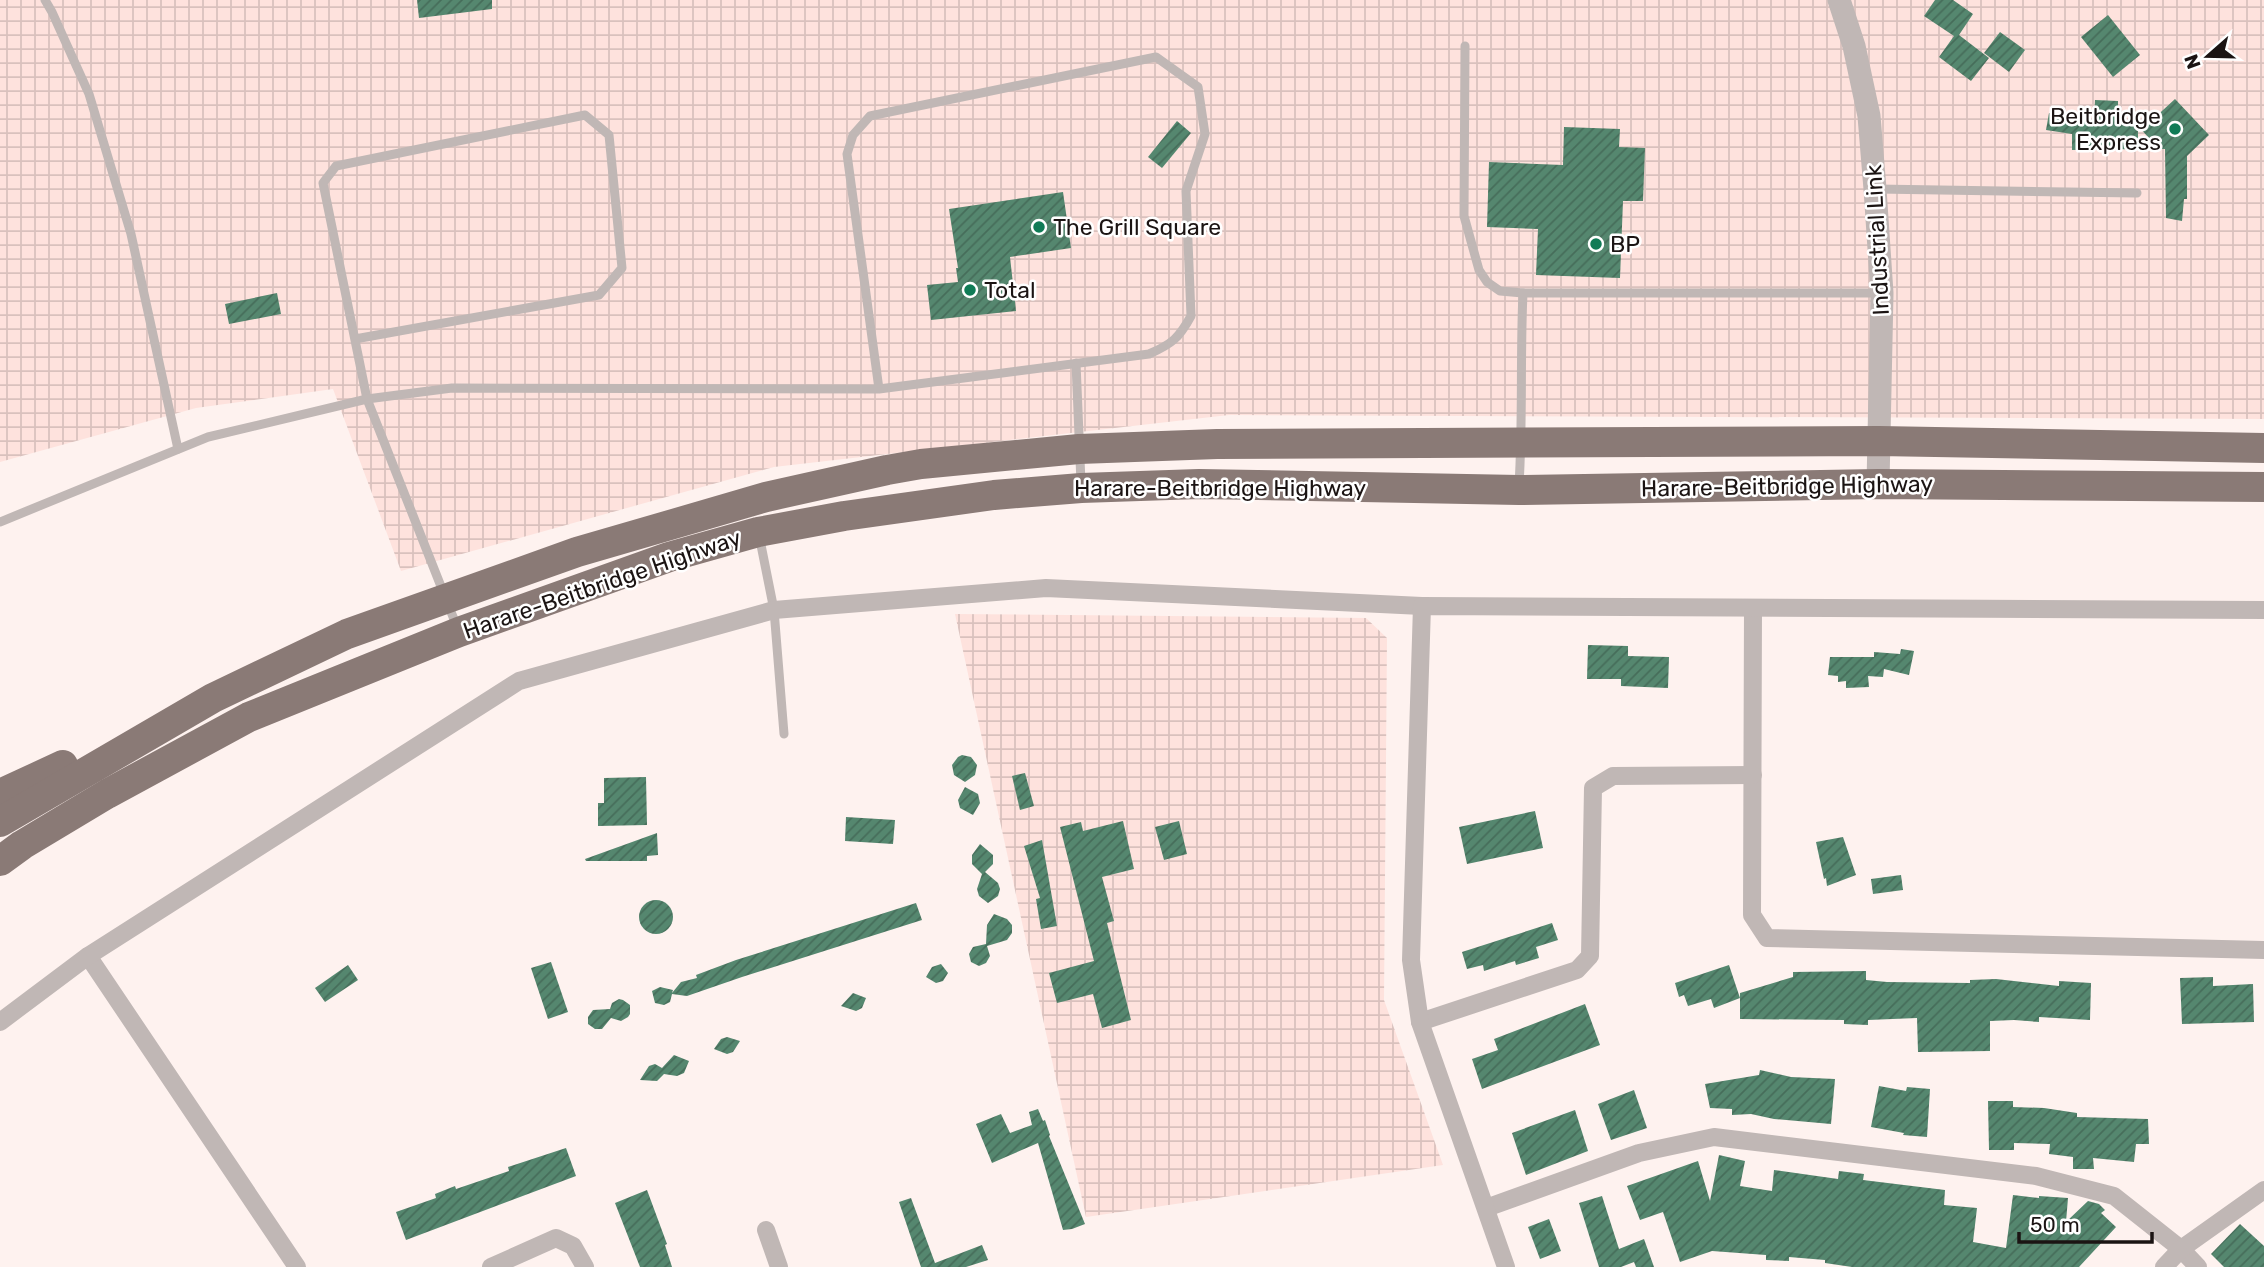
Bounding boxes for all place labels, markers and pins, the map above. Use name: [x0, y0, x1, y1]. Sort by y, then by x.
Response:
place label: Beitbridge Express: [2050, 102, 2161, 156]
marker: Beitbridge Express: [2167, 121, 2183, 137]
place label: The Grill Square: [1053, 213, 1221, 241]
marker: The Grill Square: [1031, 219, 1047, 235]
place label: BP: [1610, 230, 1640, 258]
marker: BP: [1588, 236, 1604, 252]
place label: Total: [984, 276, 1035, 304]
marker: Total: [962, 282, 978, 298]

